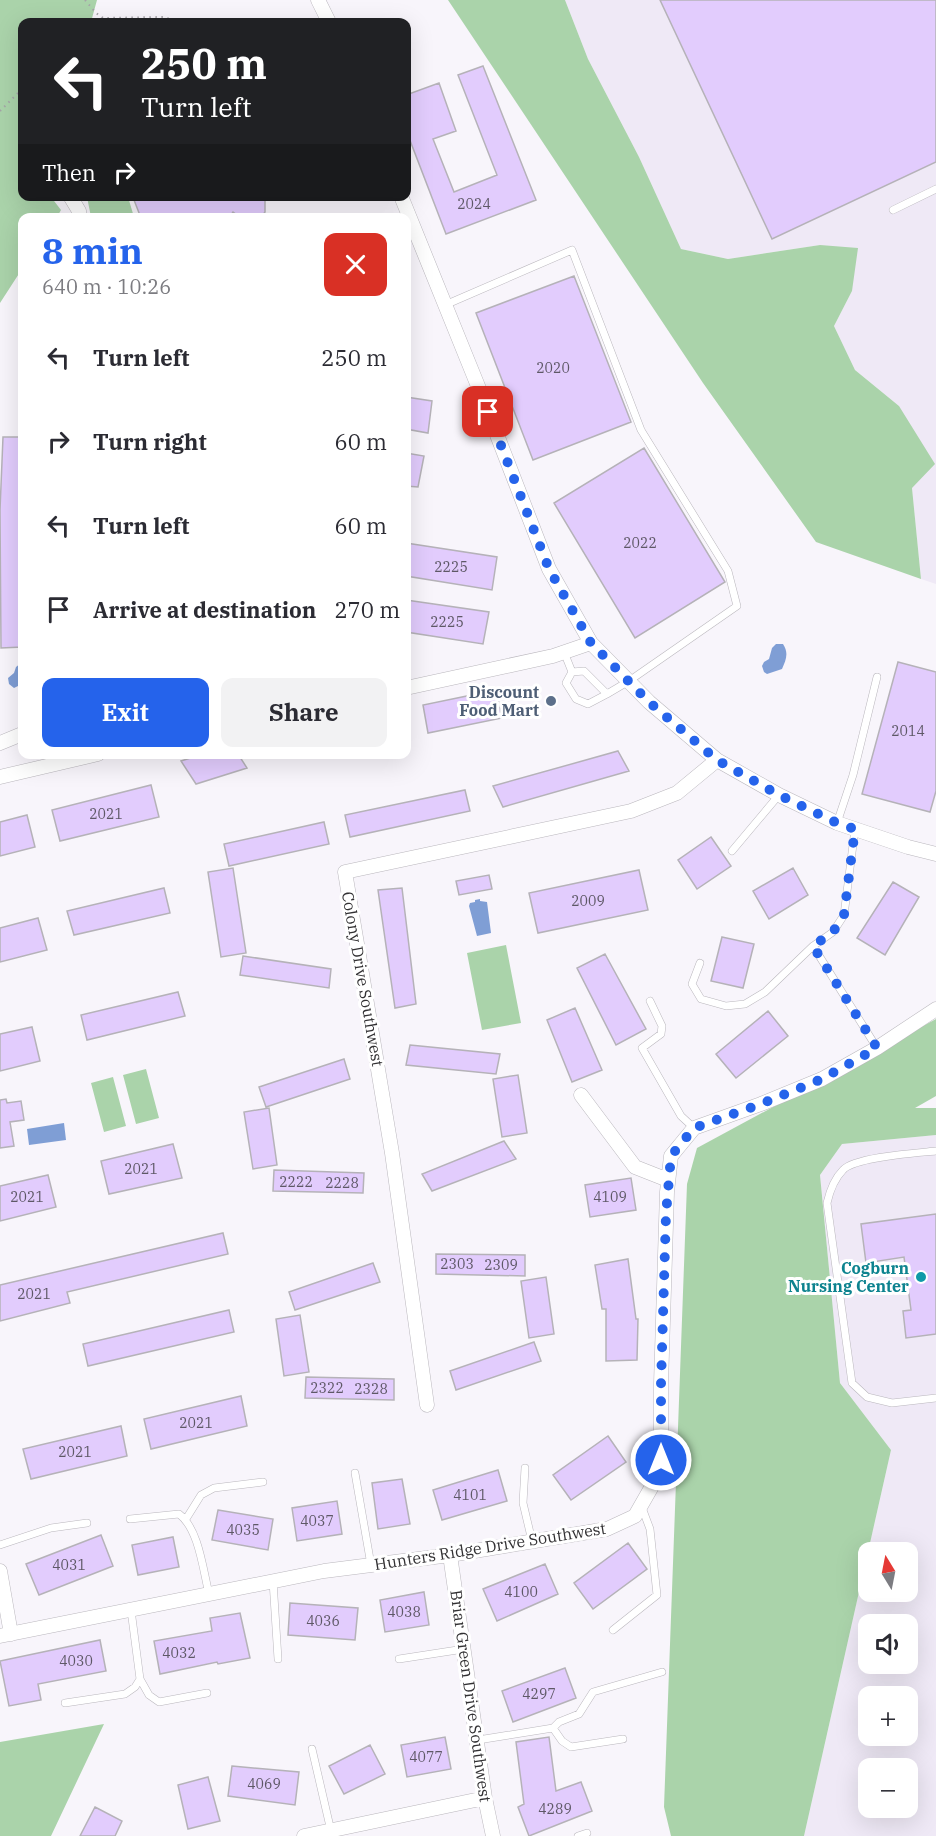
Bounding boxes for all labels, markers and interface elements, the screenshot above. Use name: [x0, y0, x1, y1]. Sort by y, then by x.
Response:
text: 250 m: [141, 36, 267, 91]
icon: left: [42, 42, 120, 120]
text: Turn left: [141, 89, 252, 124]
icon: right: [108, 156, 141, 189]
text: Then: [42, 158, 96, 187]
house number: 2024: [457, 195, 491, 213]
text: 8 min: [42, 227, 143, 274]
button: close: [324, 233, 387, 296]
text: 640 m · 10:26: [42, 273, 171, 300]
icon: left: [42, 341, 75, 374]
text: Turn left: [93, 343, 189, 372]
text: 250 m: [321, 343, 387, 372]
house number: 2020: [536, 359, 570, 377]
pin: [462, 386, 513, 437]
icon: arrive: [471, 395, 504, 428]
icon: right: [42, 425, 75, 458]
text: Turn right: [93, 427, 207, 456]
text: 60 m: [335, 427, 387, 456]
icon: left: [42, 509, 75, 542]
text: Turn left: [93, 511, 189, 540]
text: 60 m: [335, 511, 387, 540]
house number: 2022: [623, 534, 657, 552]
house number: 2225: [434, 558, 468, 576]
icon: arrive: [42, 593, 75, 626]
text: Arrive at destination: [93, 595, 316, 624]
text: 270 m: [334, 595, 400, 624]
house number: 2225: [430, 613, 464, 631]
button: Exit: [42, 678, 209, 747]
button: Share: [221, 678, 387, 747]
place label: Discount Food Mart: [459, 682, 539, 720]
marker: Discount Food Mart: [544, 694, 558, 708]
house number: 2014: [891, 722, 925, 740]
house number: 2021: [89, 805, 123, 823]
street label: Colony Drive Southwest: [338, 890, 388, 1068]
house number: 2009: [571, 892, 605, 910]
house number: 2021: [124, 1160, 158, 1178]
house number: 2222: [279, 1173, 313, 1191]
house number: 2228: [325, 1174, 359, 1192]
house number: 2021: [10, 1188, 44, 1206]
house number: 4109: [593, 1188, 627, 1206]
house number: 2303: [440, 1255, 474, 1273]
house number: 2309: [484, 1256, 518, 1274]
place label: Cogburn Nursing Center: [788, 1258, 909, 1296]
marker: Cogburn Nursing Center: [914, 1270, 928, 1284]
house number: 2021: [17, 1285, 51, 1303]
house number: 2322: [310, 1379, 344, 1397]
house number: 2328: [354, 1380, 388, 1398]
house number: 2021: [179, 1414, 213, 1432]
position arrow: [629, 1428, 693, 1492]
house number: 2021: [58, 1443, 92, 1461]
house number: 4101: [453, 1486, 487, 1504]
house number: 4037: [300, 1512, 334, 1530]
street label: Hunters Ridge Drive Southwest: [373, 1518, 608, 1574]
house number: 4035: [226, 1521, 260, 1539]
north arrow: [858, 1542, 918, 1602]
map controls: [858, 1542, 918, 1818]
house number: 4031: [52, 1556, 86, 1574]
house number: 4100: [504, 1583, 538, 1601]
street label: Briar Green Drive Southwest: [446, 1589, 496, 1804]
house number: 4038: [387, 1603, 421, 1621]
house number: 4036: [306, 1612, 340, 1630]
button: sound: [858, 1614, 918, 1674]
house number: 4032: [162, 1644, 196, 1662]
house number: 4030: [59, 1652, 93, 1670]
house number: 4297: [522, 1685, 556, 1703]
button: +: [858, 1686, 918, 1746]
house number: 4077: [409, 1748, 443, 1766]
button: −: [858, 1758, 918, 1818]
house number: 4069: [247, 1775, 281, 1793]
house number: 4289: [538, 1800, 572, 1818]

